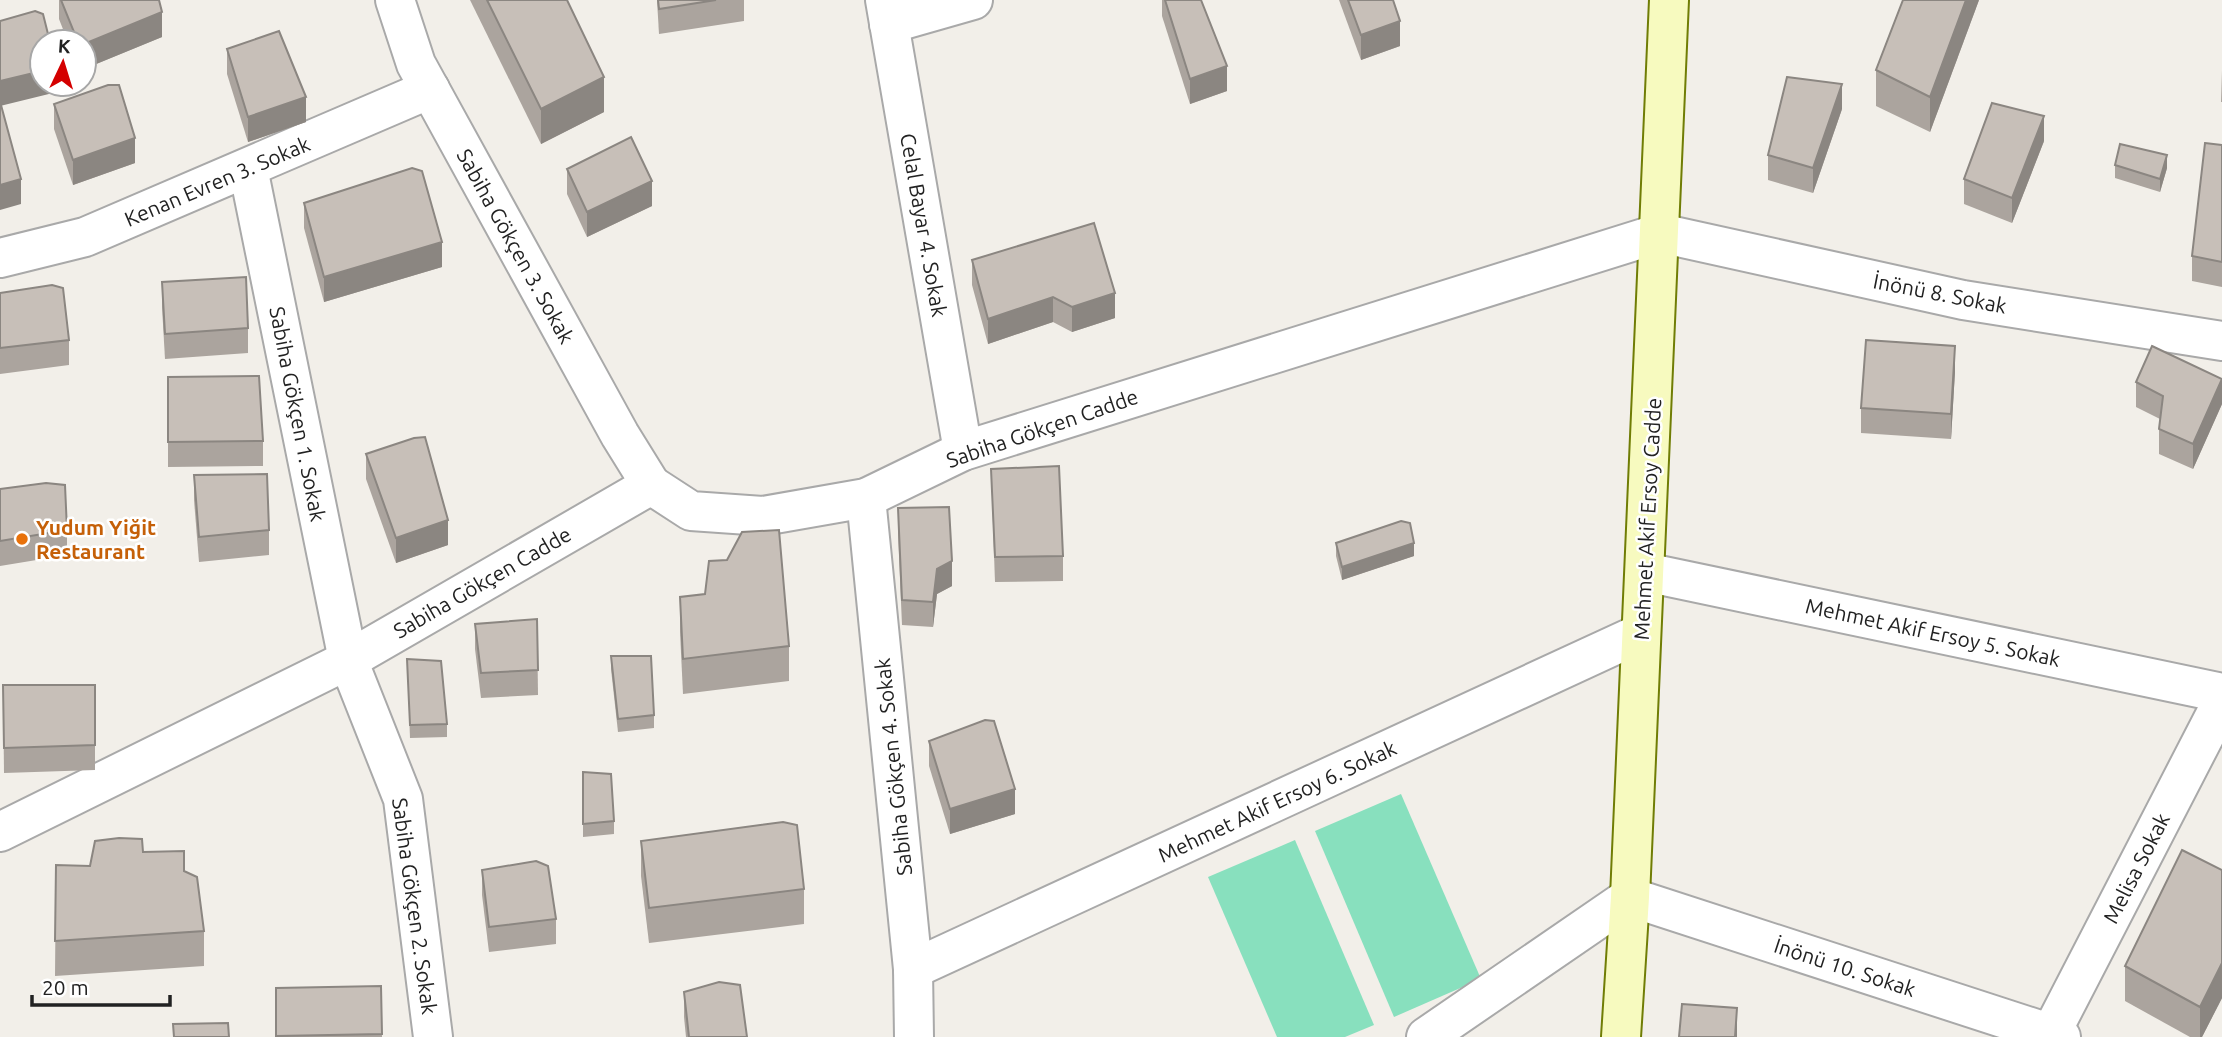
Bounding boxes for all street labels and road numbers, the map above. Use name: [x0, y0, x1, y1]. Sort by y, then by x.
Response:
street label: Kenan Evren 3. Sokak: [121, 131, 314, 231]
street label: Celal Bayar 4. Sokak: [896, 131, 952, 319]
street label: Sabiha Gökçen 3. Sokak: [453, 145, 580, 348]
street label: İnönü 8. Sokak: [1871, 268, 2009, 318]
street label: Sabiha Gökçen 1. Sokak: [265, 304, 331, 524]
street label: Sabiha Gökçen Cadde: [943, 384, 1141, 472]
street label: Mehmet Akif Ersoy Cadde: [1629, 397, 1665, 641]
street label: Sabiha Gökçen Cadde: [389, 521, 575, 643]
street label: Mehmet Akif Ersoy 5. Sokak: [1803, 593, 2063, 671]
street label: Sabiha Gökçen 4. Sokak: [870, 657, 916, 877]
street label: Mehmet Akif Ersoy 6. Sokak: [1154, 735, 1400, 867]
street label: Sabiha Gökçen 2. Sokak: [388, 796, 442, 1016]
street label: Melisa Sokak: [2098, 809, 2174, 927]
street label: İnönü 10. Sokak: [1771, 933, 1919, 1001]

